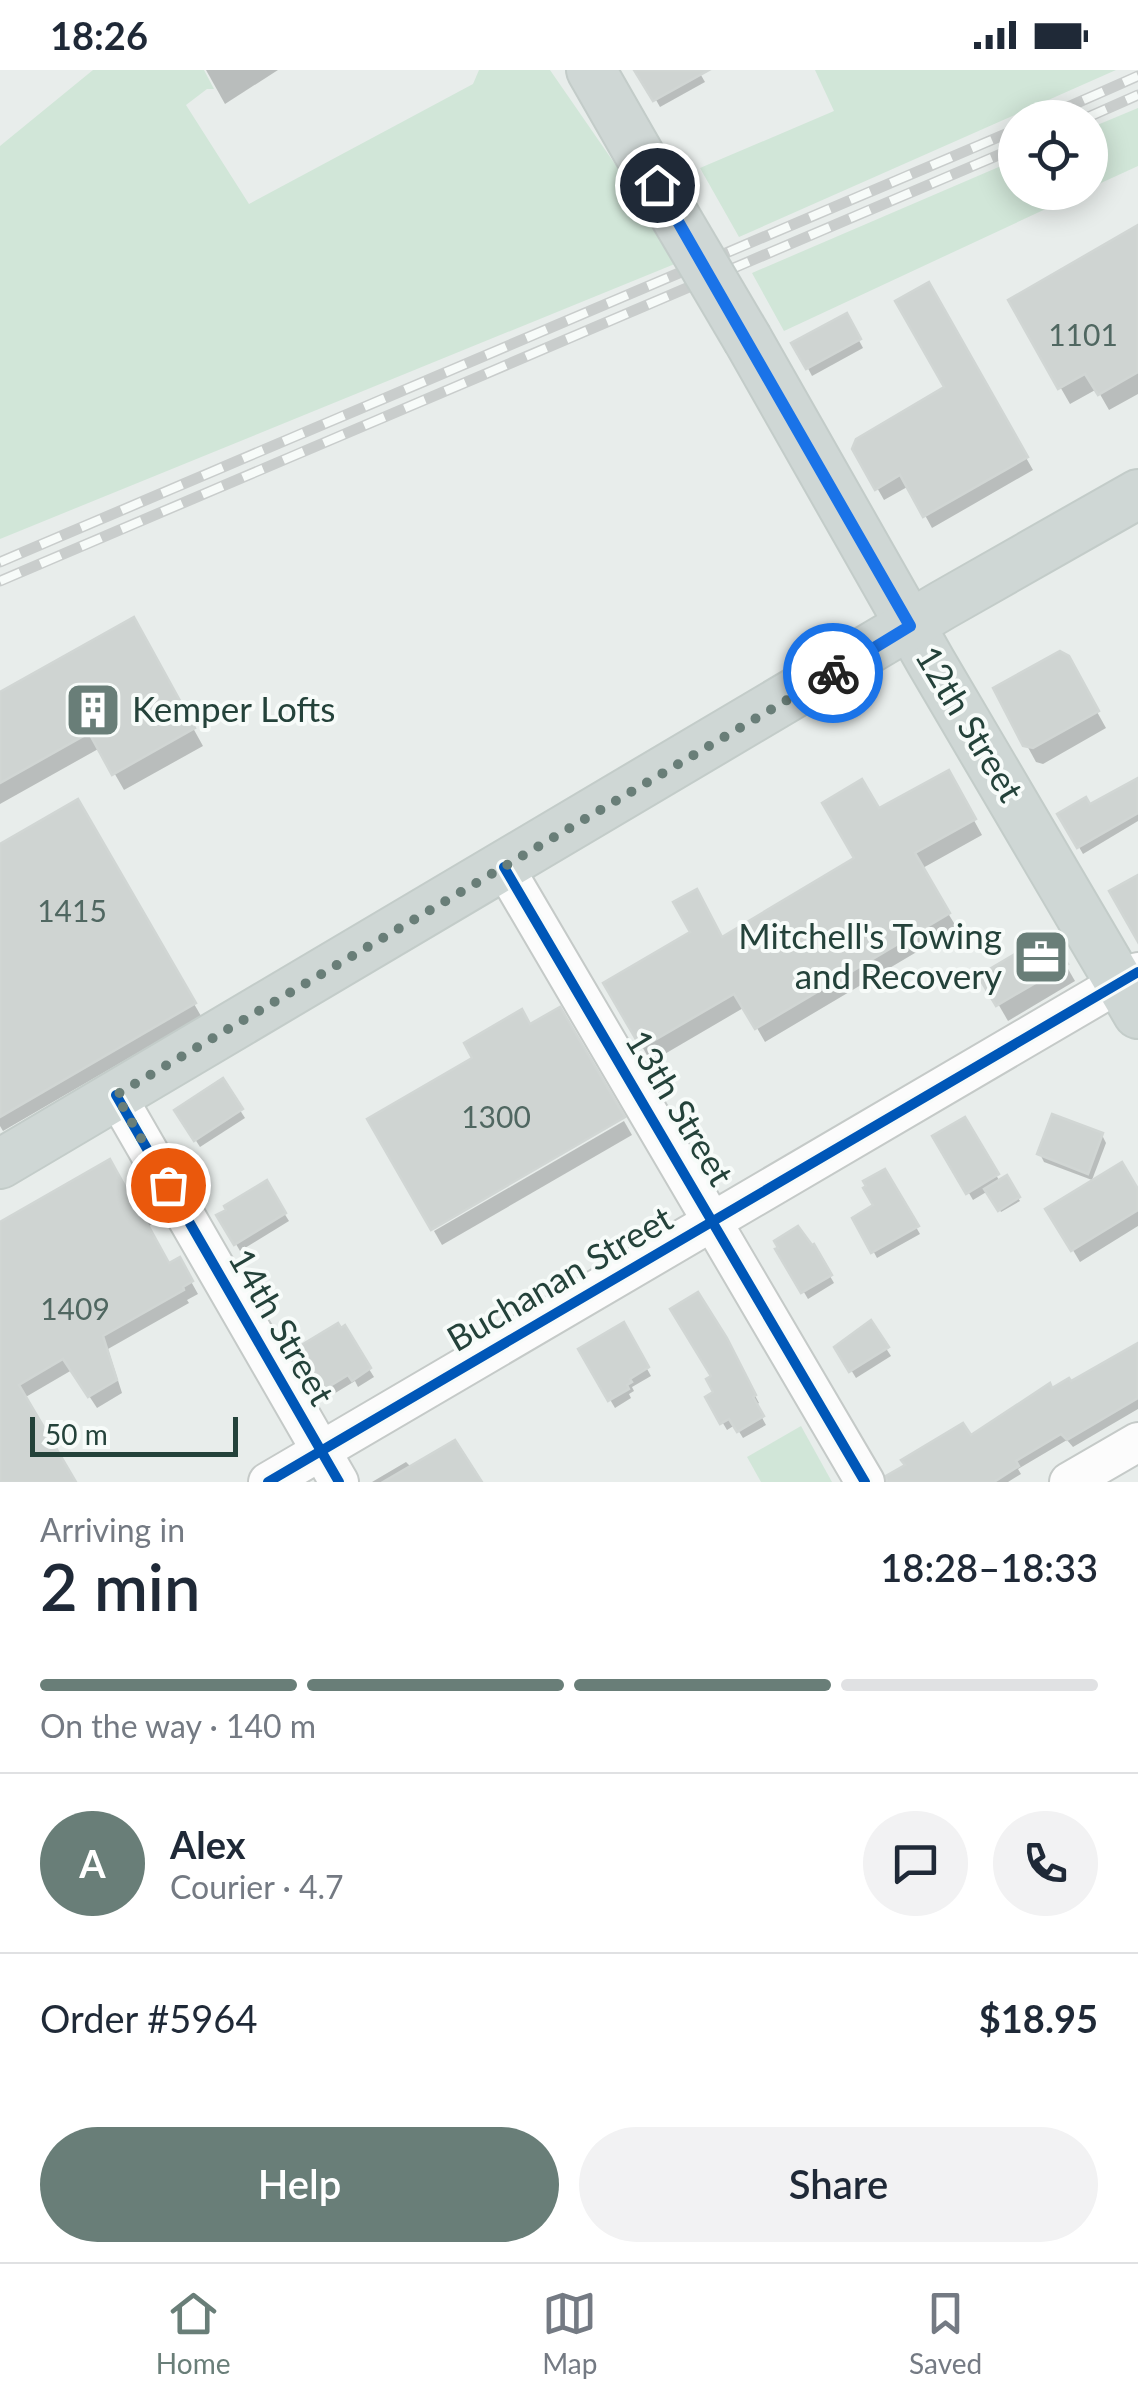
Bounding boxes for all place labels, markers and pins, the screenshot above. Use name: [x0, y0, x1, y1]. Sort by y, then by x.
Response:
pin: [615, 143, 700, 228]
building icon: Kemper Lofts: [63, 680, 123, 740]
place label: Kemper Lofts: [132, 687, 335, 729]
place label: Mitchell's Towing and Recovery: [738, 914, 1002, 996]
office icon: Mitchell's Towing and Recovery: [1011, 927, 1071, 987]
pin: [126, 1143, 211, 1228]

